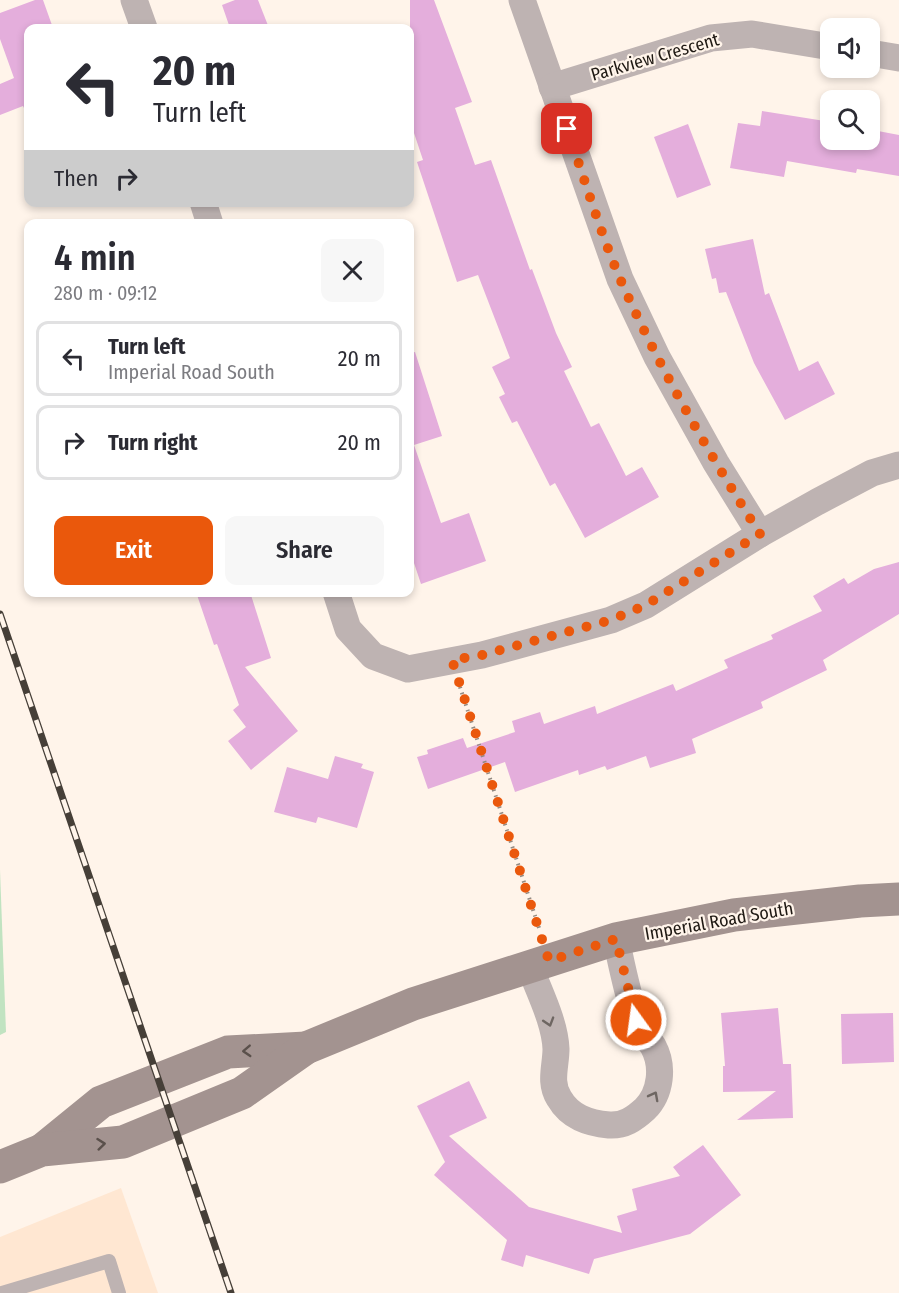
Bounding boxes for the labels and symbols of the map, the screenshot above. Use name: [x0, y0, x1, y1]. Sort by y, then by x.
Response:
street label: Parkview Crescent: [588, 28, 722, 86]
pin: [541, 103, 592, 154]
street label: Imperial Road South: [643, 897, 795, 945]
position arrow: [604, 988, 668, 1052]
one-way arrow: [542, 1016, 554, 1027]
one-way arrow: [243, 1044, 252, 1057]
one-way arrow: [646, 1091, 658, 1102]
one-way arrow: [96, 1138, 105, 1151]

